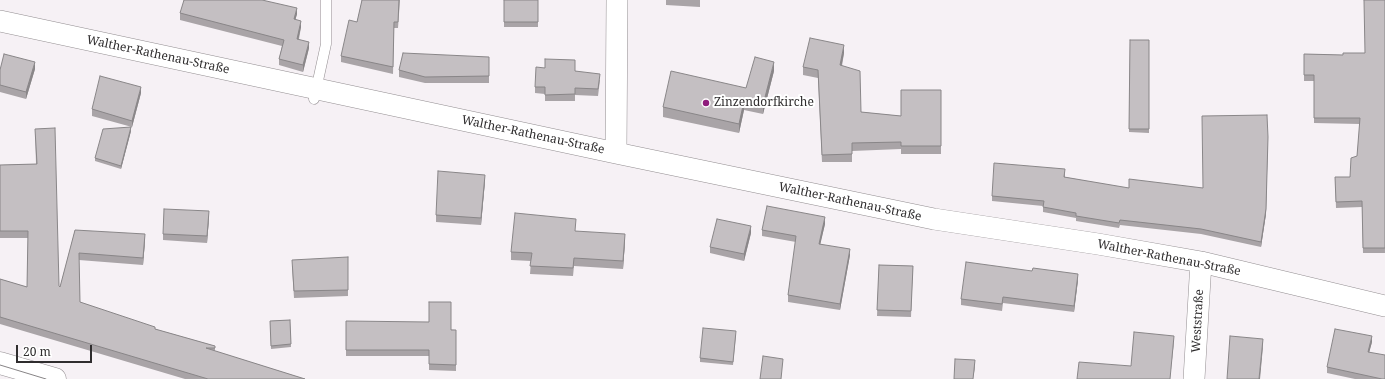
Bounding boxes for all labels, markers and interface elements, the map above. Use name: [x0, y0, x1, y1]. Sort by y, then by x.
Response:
street label: Walther-Rathenau-Straße: [85, 33, 231, 77]
place label: Zinzendorfkirche: [714, 96, 814, 110]
marker: Zinzendorfkirche: [701, 98, 711, 108]
street label: Walther-Rathenau-Straße: [460, 113, 606, 157]
street label: Walther-Rathenau-Straße: [777, 180, 923, 224]
street label: Walther-Rathenau-Straße: [1096, 237, 1242, 279]
street label: Weststraße: [1189, 289, 1207, 353]
scale bar: [18, 337, 94, 363]
text: 20 m: [23, 343, 51, 360]

